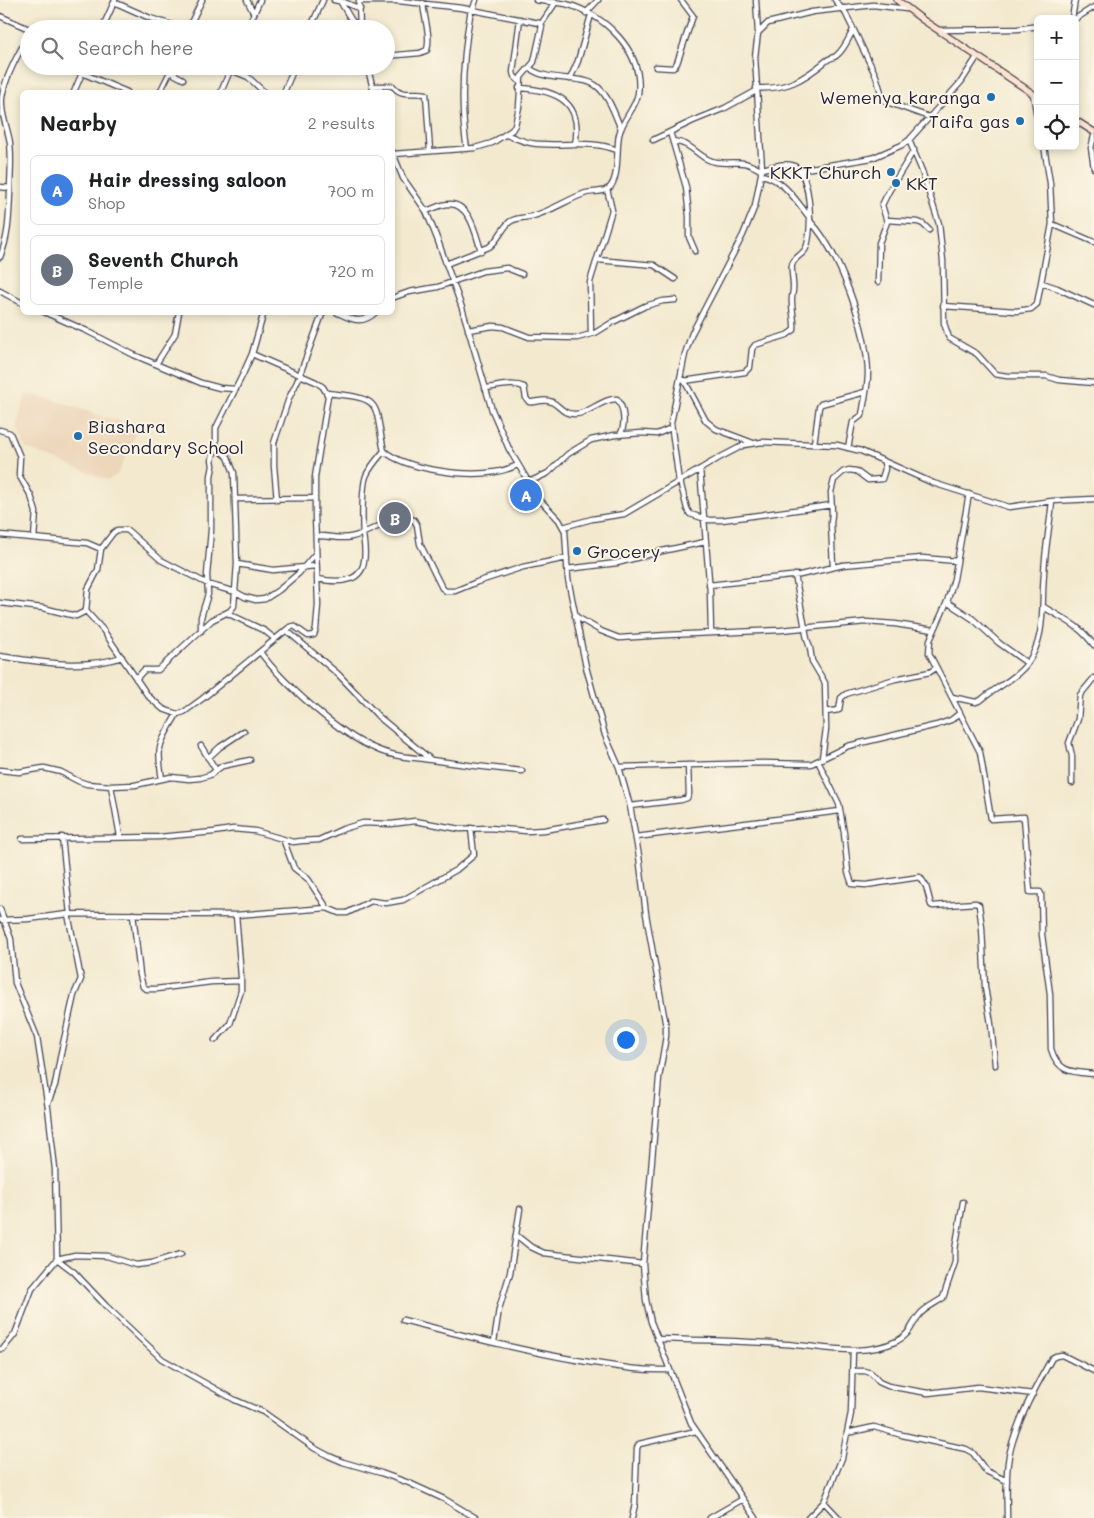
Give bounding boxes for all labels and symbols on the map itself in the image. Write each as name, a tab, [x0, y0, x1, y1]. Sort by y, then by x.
place label: Wemenya karanga	[820, 85, 981, 109]
marker: Wemenya karanga	[985, 91, 997, 103]
place label: Taifa gas	[929, 109, 1010, 133]
marker: Taifa gas	[1014, 115, 1026, 127]
place label: KKKT Church	[770, 160, 881, 184]
marker: KKKT Church	[885, 166, 897, 178]
place label: KKT	[906, 171, 938, 195]
marker: KKT	[890, 177, 902, 189]
place label: Biashara Secondary School	[88, 414, 244, 459]
marker: Biashara Secondary School	[72, 430, 84, 442]
pin: A	[510, 476, 542, 514]
pin: B	[379, 499, 411, 537]
place label: Grocery	[587, 539, 660, 563]
marker: Grocery	[571, 545, 583, 557]
your location	[613, 1027, 639, 1053]

